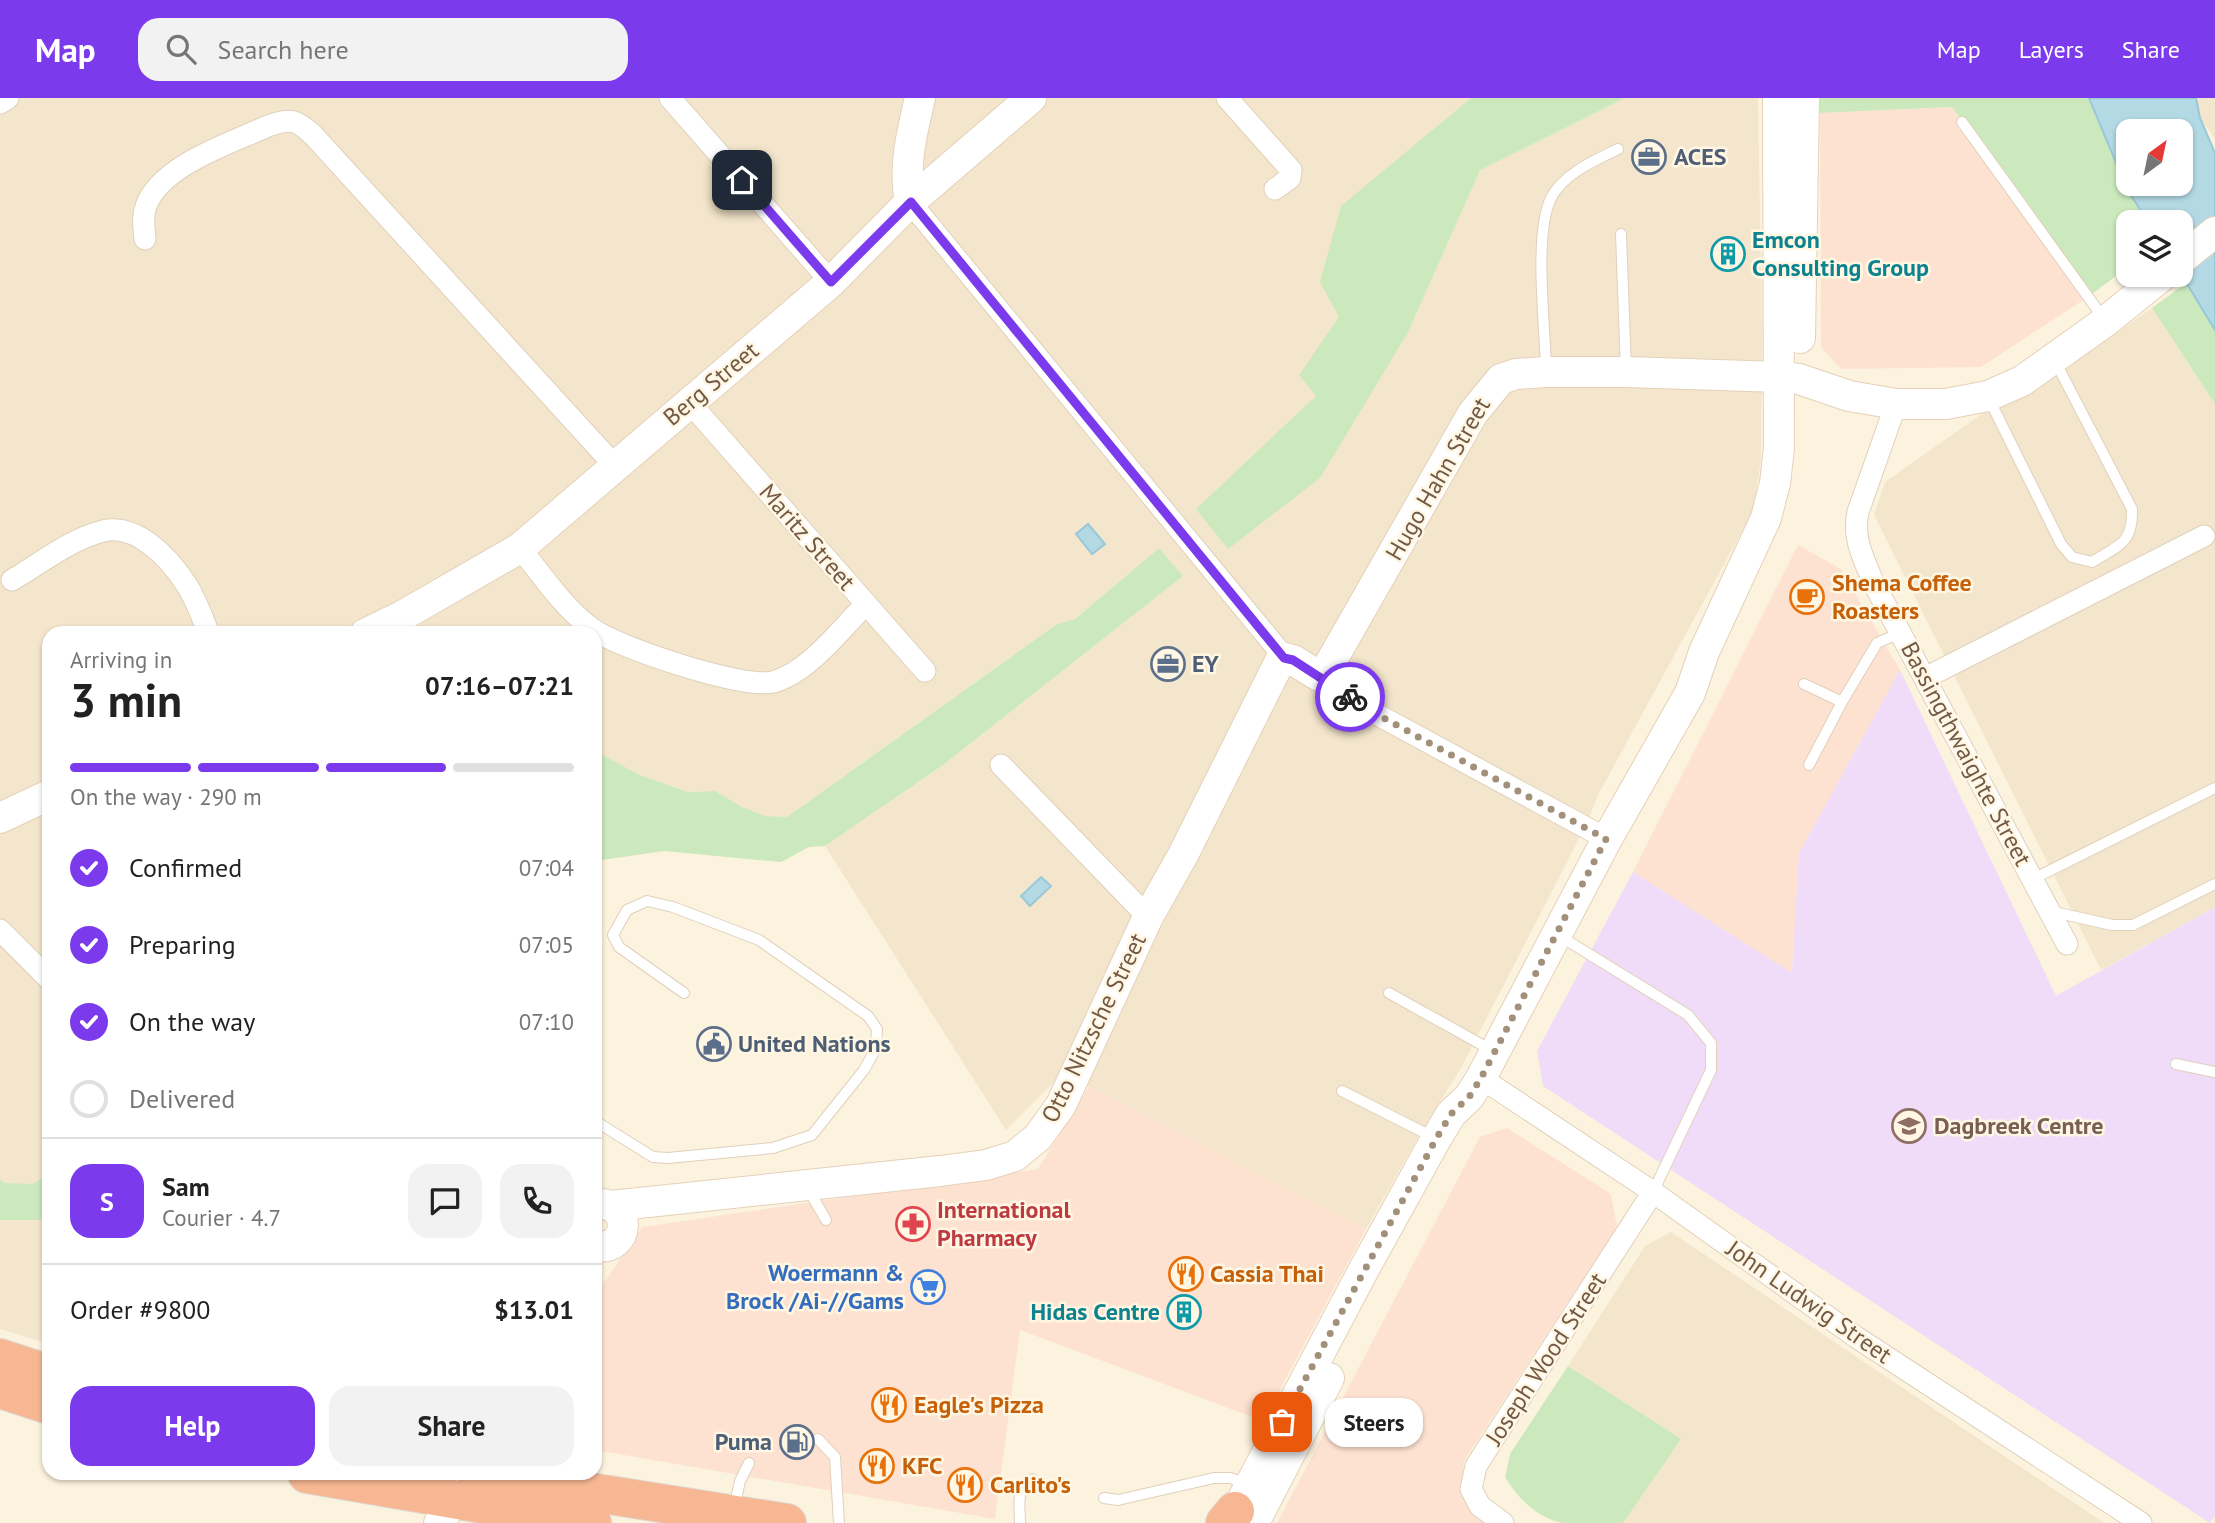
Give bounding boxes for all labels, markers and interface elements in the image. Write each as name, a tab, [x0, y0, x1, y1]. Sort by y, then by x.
search box	[138, 18, 628, 81]
text: Map	[35, 28, 96, 71]
icon: search	[162, 30, 200, 68]
text: Search here	[218, 33, 349, 66]
text: Map	[1937, 34, 1981, 65]
text: Layers	[2019, 34, 2084, 65]
text: Share	[2122, 34, 2180, 65]
north arrow	[2116, 119, 2193, 196]
map controls	[2116, 119, 2193, 287]
office icon: ACES	[1630, 138, 1668, 176]
place label: ACES	[1674, 141, 1726, 172]
pin	[712, 150, 772, 210]
icon: home	[723, 161, 761, 199]
button: layers	[2116, 210, 2193, 287]
place label: Emcon Consulting Group	[1752, 224, 1929, 283]
building icon: Emcon Consulting Group	[1709, 235, 1747, 273]
street label: Berg Street	[657, 335, 765, 432]
street label: Hugo Hahn Street	[1378, 392, 1497, 566]
street label: Maritz Street	[753, 477, 862, 596]
place label: Shema Coffee Roasters	[1832, 567, 1972, 626]
cafe icon: Shema Coffee Roasters	[1788, 578, 1826, 616]
street label: Bassingthwaighte Street	[1894, 636, 2039, 871]
text: Arriving in	[70, 645, 172, 674]
office icon: EY	[1149, 645, 1187, 683]
place label: EY	[1192, 648, 1220, 679]
courier	[1315, 662, 1385, 732]
text: 07:16–07:21	[425, 669, 574, 702]
text: 3 min	[70, 670, 182, 730]
icon: bike	[1331, 678, 1369, 716]
text: On the way · 290 m	[70, 782, 262, 811]
icon: check	[70, 849, 108, 887]
text: Confirmed	[129, 851, 242, 884]
text: 07:04	[519, 853, 574, 882]
icon: check	[70, 926, 108, 964]
text: Preparing	[129, 928, 236, 961]
street label: Otto Nitzsche Street	[1034, 928, 1153, 1128]
text: 07:05	[519, 930, 574, 959]
icon: check	[70, 1003, 108, 1041]
text: On the way	[129, 1005, 255, 1038]
text: 07:10	[519, 1007, 574, 1036]
public building icon: United Nations	[695, 1025, 733, 1063]
place label: United Nations	[738, 1028, 891, 1059]
text: Delivered	[129, 1082, 235, 1115]
school or university icon: Dagbreek Centre	[1890, 1107, 1928, 1145]
place label: Dagbreek Centre	[1934, 1110, 2104, 1141]
button: chat	[408, 1164, 482, 1238]
button: phone	[500, 1164, 574, 1238]
text: Sam	[162, 1170, 210, 1203]
text: S	[100, 1185, 114, 1218]
place label: International Pharmacy	[937, 1194, 1071, 1253]
text: Courier · 4.7	[162, 1203, 281, 1232]
pharmacy icon: International Pharmacy	[894, 1205, 932, 1243]
street label: John Ludwig Street	[1720, 1232, 1898, 1370]
restaurant icon: Cassia Thai	[1167, 1255, 1205, 1293]
place label: Woermann & Brock /Ai-//Gams	[726, 1257, 904, 1316]
place label: Cassia Thai	[1210, 1258, 1324, 1289]
street label: Joseph Wood Street	[1478, 1267, 1613, 1452]
supermarket icon: Woermann & Brock /Ai-//Gams	[909, 1268, 947, 1306]
text: Order #9800	[70, 1293, 210, 1326]
text: $13.01	[494, 1293, 574, 1326]
building icon: Hidas Centre	[1165, 1293, 1203, 1331]
place label: Hidas Centre	[1030, 1296, 1160, 1327]
button: Help	[70, 1386, 315, 1466]
button: Share	[329, 1386, 574, 1466]
restaurant icon: Eagle's Pizza	[870, 1386, 908, 1424]
place label: Eagle's Pizza	[914, 1389, 1044, 1420]
pin	[1252, 1392, 1312, 1452]
callout: Steers	[1324, 1398, 1422, 1446]
icon: bag	[1263, 1403, 1301, 1441]
text: Steers	[1343, 1408, 1405, 1437]
fuel station icon: Puma	[778, 1423, 816, 1461]
place label: Puma	[715, 1426, 772, 1457]
restaurant icon: KFC	[858, 1447, 896, 1485]
place label: KFC	[902, 1450, 943, 1481]
restaurant icon: Carlito's	[946, 1466, 984, 1504]
place label: Carlito's	[990, 1469, 1071, 1500]

